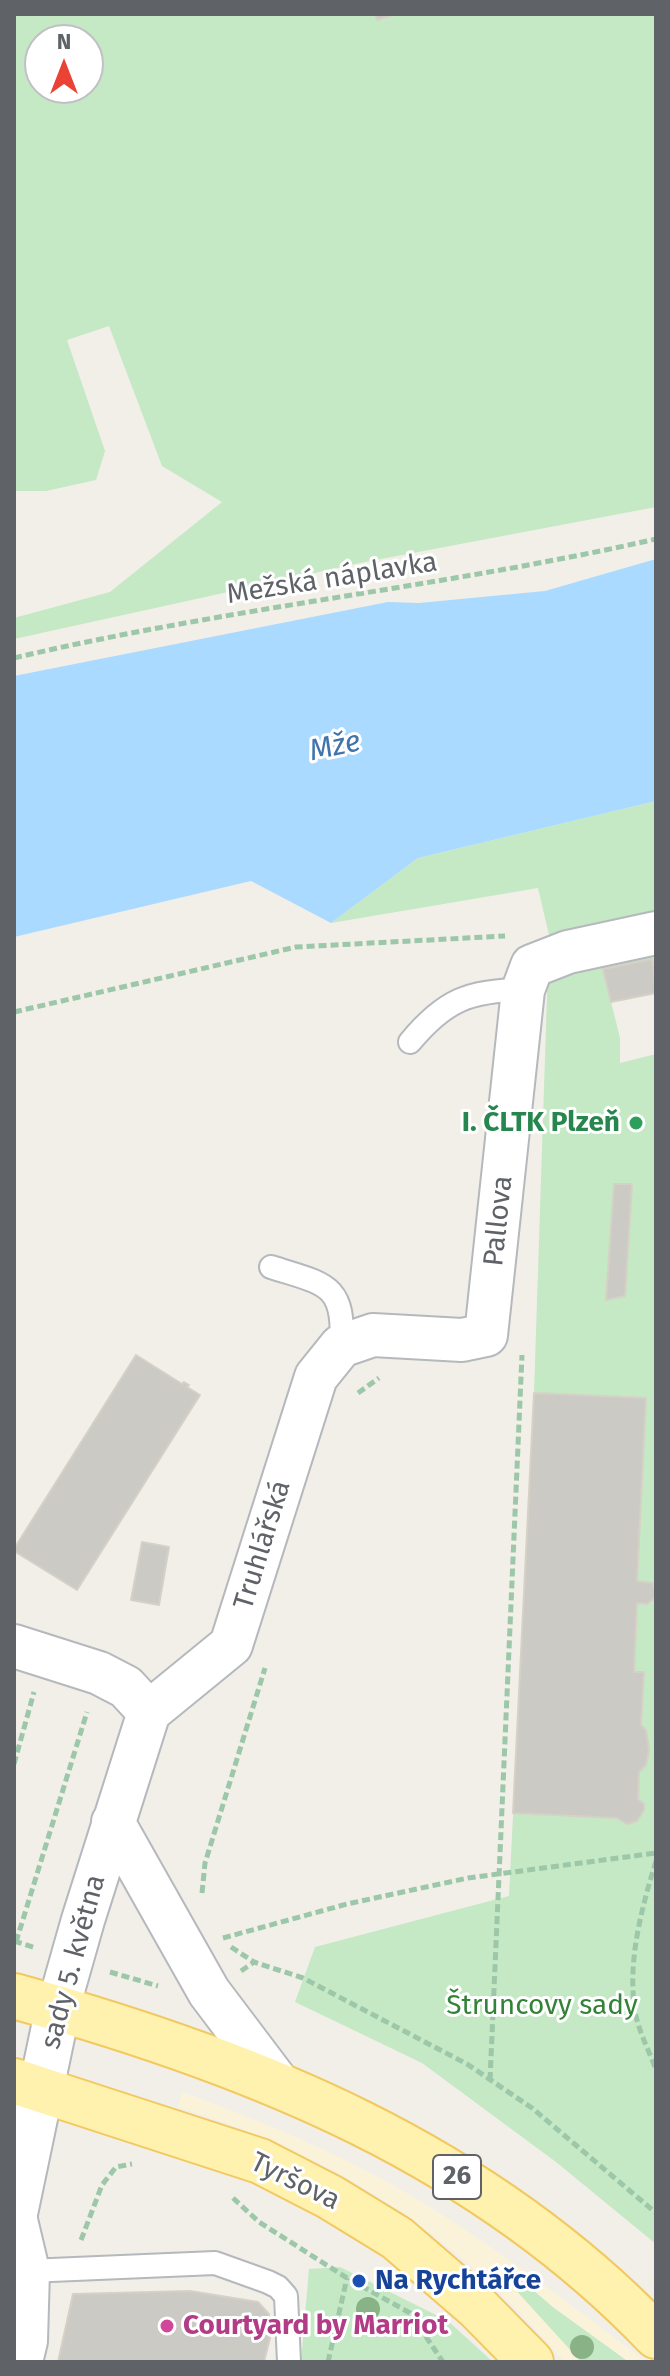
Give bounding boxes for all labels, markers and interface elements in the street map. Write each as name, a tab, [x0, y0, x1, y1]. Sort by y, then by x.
north arrow	[24, 24, 104, 104]
text: N	[57, 28, 71, 55]
street label: Mežská náplavka	[224, 546, 440, 612]
water label: Mže	[306, 724, 364, 770]
place label: I. ČLTK Plzeň	[462, 1106, 620, 1140]
marker: I. ČLTK Plzeň	[627, 1114, 645, 1132]
street label: Pallova	[478, 1174, 520, 1268]
street label: Truhlářská	[227, 1476, 299, 1614]
street label: sady 5. května	[35, 1871, 113, 2053]
park label: Štruncovy sady	[446, 1989, 638, 2023]
street label: Tyršova	[245, 2146, 345, 2218]
road number: 26	[433, 2155, 481, 2199]
place label: Na Rychtářce	[375, 2264, 541, 2298]
marker: Na Rychtářce	[350, 2272, 368, 2290]
place label: Courtyard by Marriot	[183, 2309, 448, 2343]
marker: Courtyard by Marriot	[158, 2317, 176, 2335]

